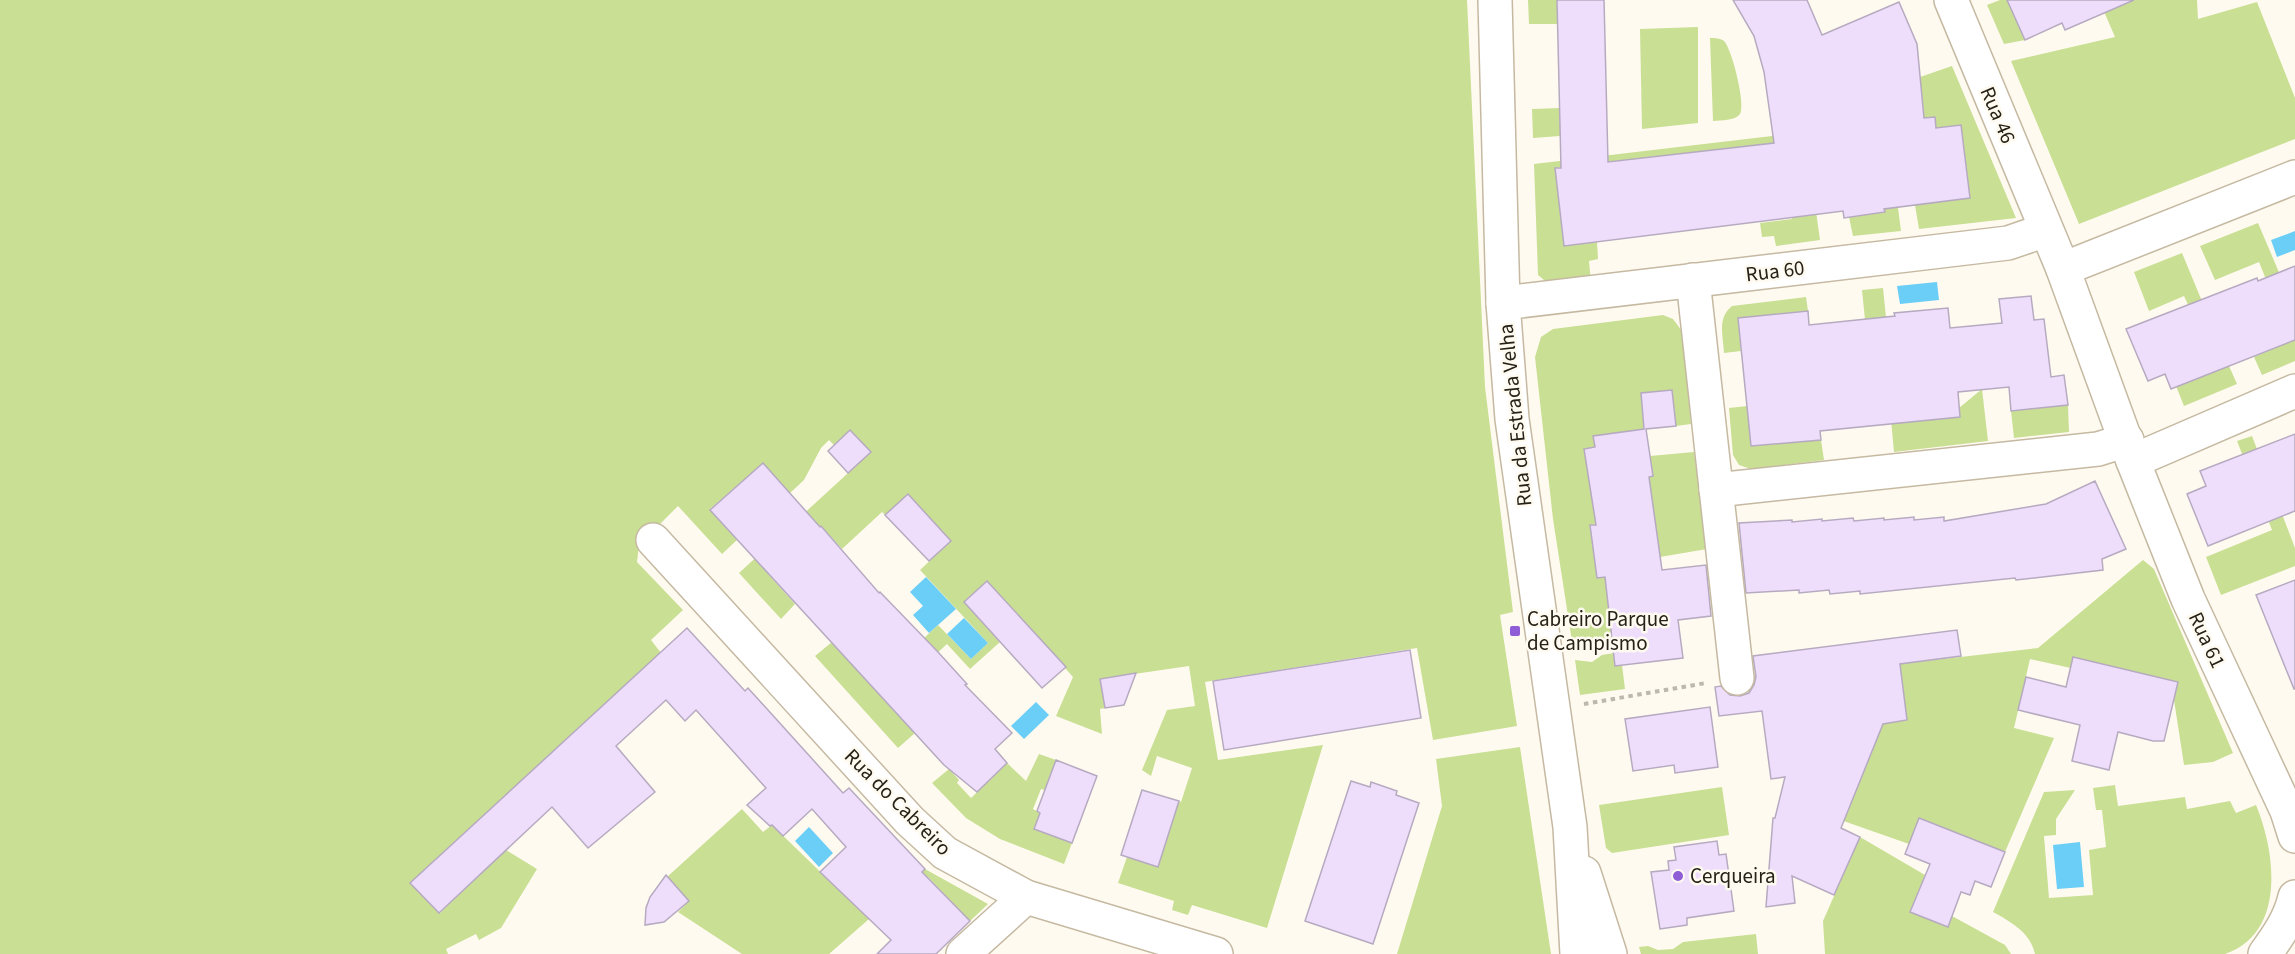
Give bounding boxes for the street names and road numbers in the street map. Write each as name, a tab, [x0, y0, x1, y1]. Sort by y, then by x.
street label: Rua 46	[1973, 82, 2023, 148]
street label: Rua 60	[1744, 253, 1806, 289]
street label: Rua da Estrada Velha	[1491, 322, 1539, 508]
street label: Rua 61	[2181, 607, 2233, 673]
street label: Rua do Cabreiro	[838, 742, 958, 862]

